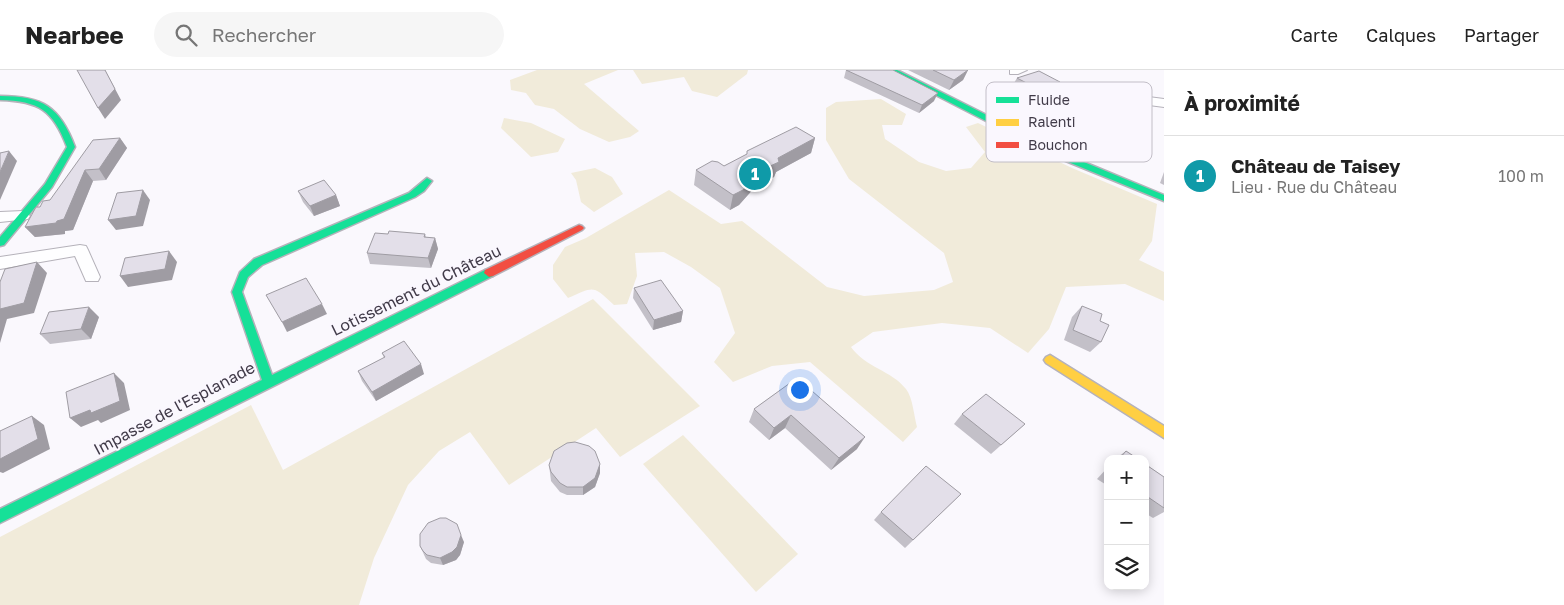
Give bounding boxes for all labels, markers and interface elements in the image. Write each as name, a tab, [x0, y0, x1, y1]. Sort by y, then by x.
search box	[154, 12, 504, 57]
text: Nearbee	[25, 20, 124, 49]
icon: search	[172, 21, 200, 49]
text: Rechercher	[212, 23, 316, 46]
text: Carte	[1291, 24, 1338, 46]
text: Calques	[1366, 24, 1436, 46]
text: Partager	[1464, 24, 1539, 46]
legend	[986, 82, 1152, 162]
text: À proximité	[1184, 90, 1300, 116]
text: Fluide	[1028, 91, 1070, 108]
text: Ralenti	[1028, 113, 1076, 130]
text: Bouchon	[1028, 136, 1088, 153]
text: Château de Taisey	[1231, 154, 1400, 177]
pin: 1	[739, 155, 771, 193]
text: 1	[1196, 166, 1204, 186]
text: 100 m	[1498, 166, 1544, 186]
text: Lieu · Rue du Château	[1231, 177, 1397, 197]
street label: Lotissement du Château	[328, 240, 504, 340]
street label: Impasse de l'Esplanade	[90, 357, 258, 459]
your location	[787, 377, 813, 403]
map controls	[1104, 455, 1149, 590]
button: +	[1104, 455, 1149, 500]
button: −	[1104, 500, 1149, 545]
button: layers	[1104, 545, 1149, 590]

